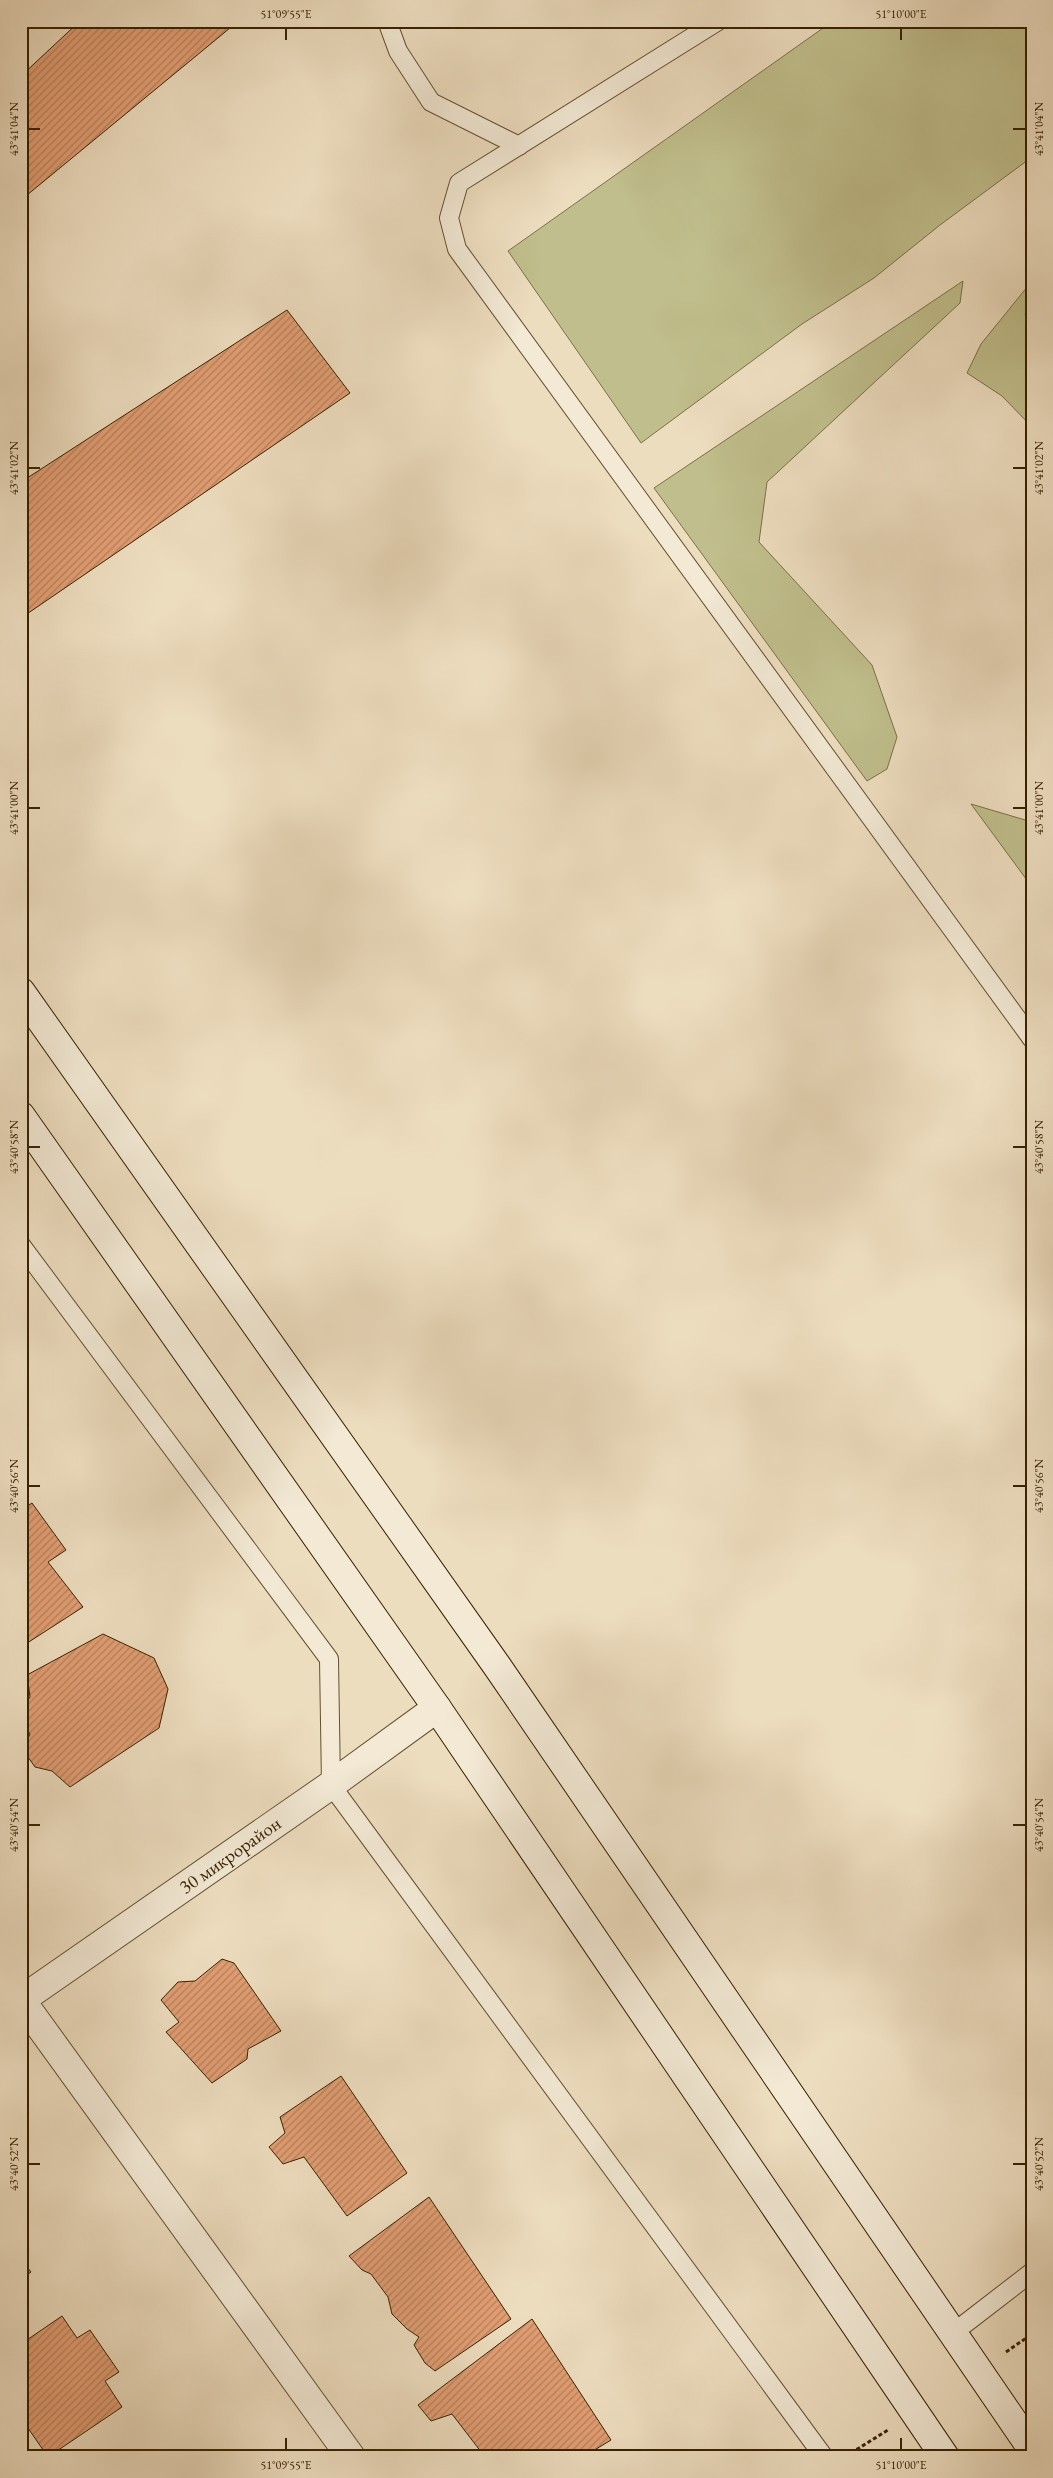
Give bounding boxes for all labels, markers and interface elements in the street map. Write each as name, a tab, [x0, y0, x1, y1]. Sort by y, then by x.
text: 51°09'55"E	[260, 6, 312, 22]
text: 51°10'00"E	[875, 6, 927, 22]
text: 43°41'04"N	[6, 102, 22, 156]
text: 43°41'04"N	[1031, 102, 1047, 156]
text: 43°41'02"N	[6, 441, 22, 495]
text: 43°41'02"N	[1031, 441, 1047, 495]
text: 43°41'00"N	[6, 781, 22, 835]
text: 43°41'00"N	[1031, 781, 1047, 835]
text: 43°40'58"N	[6, 1120, 22, 1174]
text: 43°40'58"N	[1031, 1120, 1047, 1174]
text: 43°40'56"N	[6, 1459, 22, 1513]
text: 43°40'56"N	[1031, 1459, 1047, 1513]
text: 43°40'54"N	[6, 1798, 22, 1852]
text: 43°40'54"N	[1031, 1798, 1047, 1852]
street label: 30 микрорайон	[174, 1811, 286, 1899]
text: 43°40'52"N	[6, 2137, 22, 2191]
text: 43°40'52"N	[1031, 2137, 1047, 2191]
text: 51°09'55"E	[260, 2457, 312, 2473]
text: 51°10'00"E	[875, 2457, 927, 2473]

